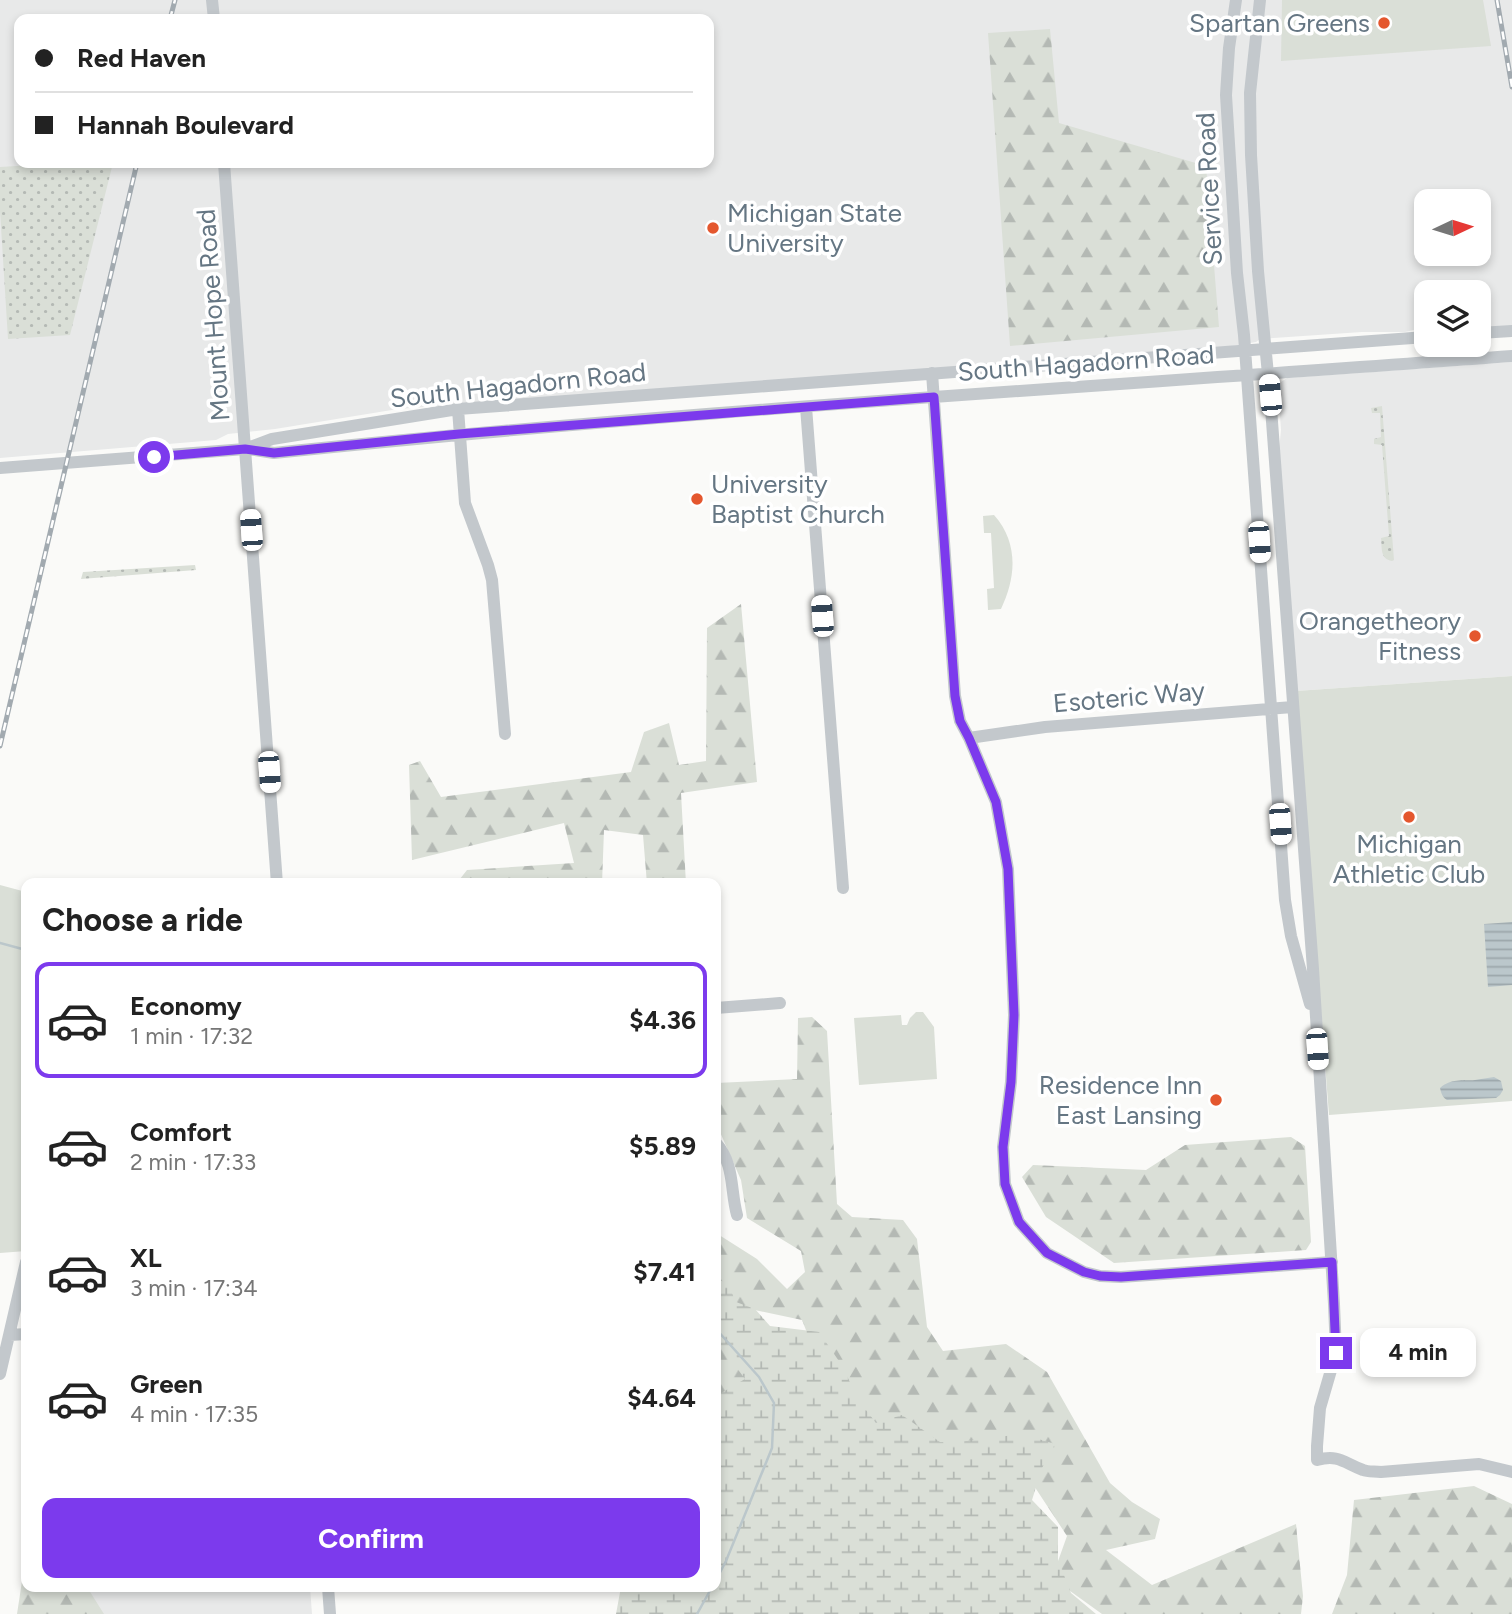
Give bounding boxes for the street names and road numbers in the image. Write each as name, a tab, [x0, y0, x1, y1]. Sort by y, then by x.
street label: Service Road	[1189, 112, 1229, 266]
street label: Mount Hope Road	[190, 208, 236, 422]
street label: South Hagadorn Road	[956, 338, 1216, 388]
street label: South Hagadorn Road	[388, 356, 648, 414]
street label: Esoteric Way	[1052, 674, 1207, 720]

